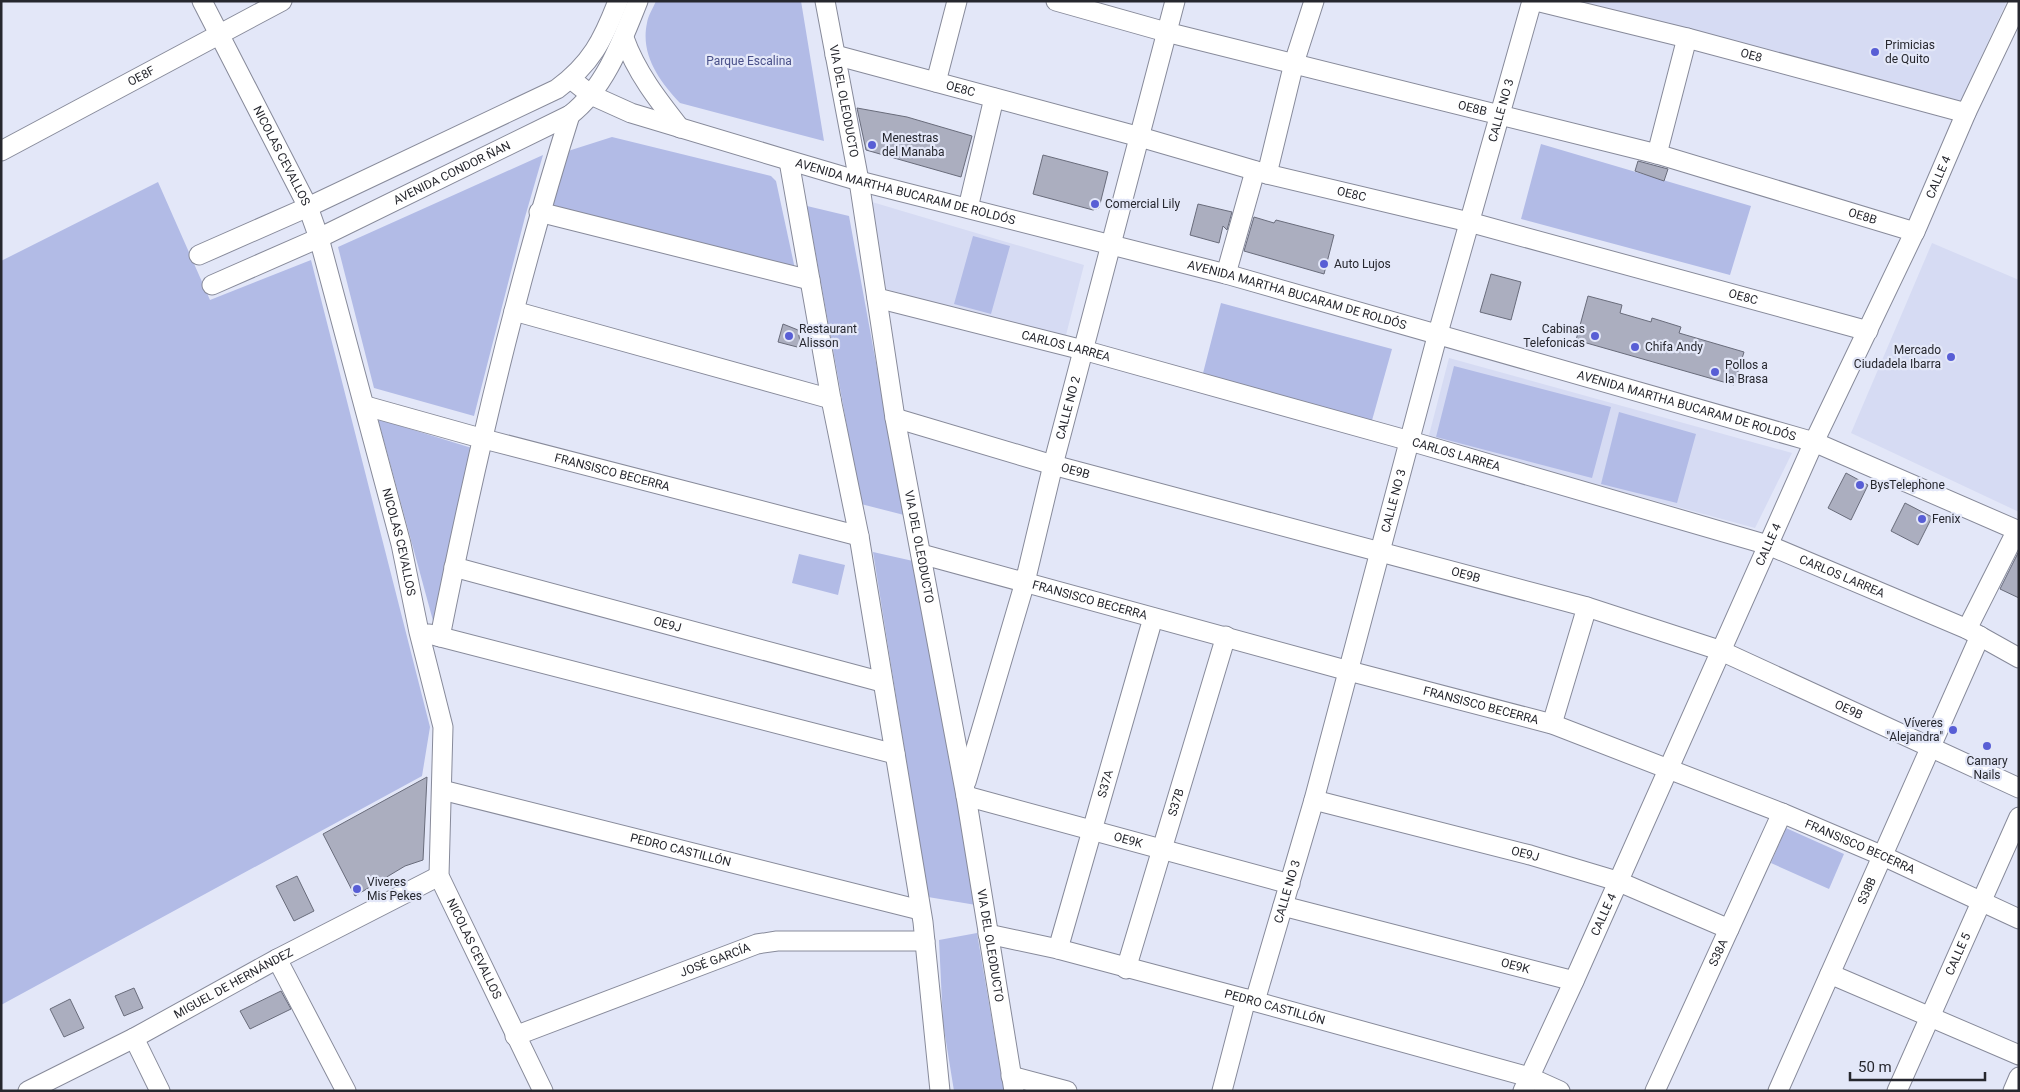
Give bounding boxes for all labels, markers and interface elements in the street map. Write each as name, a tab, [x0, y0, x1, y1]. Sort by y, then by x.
place label: Primicias de Quito	[1885, 38, 1935, 66]
street label: VIA DEL OLEODUCTO	[826, 44, 861, 159]
street label: OE8	[1739, 46, 1764, 65]
marker: Primicias de Quito	[1869, 46, 1881, 58]
park label: Parque Escalina	[706, 54, 792, 68]
street label: OE8F	[125, 63, 157, 89]
street label: CALLE NO 3	[1485, 77, 1517, 144]
street label: OE8C	[944, 78, 977, 99]
street label: OE8B	[1456, 98, 1488, 118]
street label: NICOLAS CEVALLOS	[250, 104, 313, 208]
place label: Menestras del Manaba	[882, 131, 944, 159]
street label: AVENIDA CONDOR ÑAN	[391, 138, 513, 207]
marker: Menestras del Manaba	[866, 139, 878, 151]
street label: CALLE 4	[1923, 153, 1954, 201]
street label: AVENIDA MARTHA BUCARAM DE ROLDÓS	[794, 156, 1017, 227]
street label: OE8C	[1335, 184, 1368, 204]
place label: Comercial Lily	[1105, 197, 1180, 211]
marker: Comercial Lily	[1089, 198, 1101, 210]
street label: OE8B	[1847, 205, 1879, 227]
place label: Auto Lujos	[1334, 257, 1391, 271]
street label: AVENIDA MARTHA BUCARAM DE ROLDÓS	[1186, 258, 1408, 332]
marker: Auto Lujos	[1318, 258, 1330, 270]
street label: OE8C	[1727, 286, 1760, 308]
place label: Restaurant Alisson	[799, 322, 857, 350]
place label: Cabinas Telefonicas	[1523, 322, 1585, 350]
street label: CARLOS LARREA	[1020, 328, 1112, 364]
marker: Restaurant Alisson	[783, 330, 795, 342]
marker: Cabinas Telefonicas	[1589, 330, 1601, 342]
place label: Chifa Andy	[1645, 340, 1703, 354]
marker: Chifa Andy	[1629, 341, 1641, 353]
place label: Mercado Ciudadela Ibarra	[1854, 343, 1941, 371]
marker: Mercado Ciudadela Ibarra	[1945, 351, 1957, 363]
place label: Pollos a la Brasa	[1725, 358, 1768, 386]
marker: Pollos a la Brasa	[1709, 366, 1721, 378]
street label: AVENIDA MARTHA BUCARAM DE ROLDÓS	[1576, 368, 1798, 443]
street label: CALLE NO 2	[1053, 374, 1083, 441]
street label: CARLOS LARREA	[1410, 435, 1502, 474]
street label: FRANSISCO BECERRA	[553, 451, 672, 494]
street label: OE9B	[1059, 460, 1091, 481]
street label: CALLE NO 3	[1378, 468, 1409, 534]
place label: BysTelephone	[1870, 478, 1945, 492]
marker: BysTelephone	[1854, 479, 1866, 491]
street label: NICOLAS CEVALLOS	[379, 487, 418, 597]
street label: VIA DEL OLEODUCTO	[902, 489, 937, 604]
place label: Fenix	[1932, 512, 1960, 526]
marker: Fenix	[1916, 513, 1928, 525]
street label: CALLE 4	[1753, 521, 1784, 568]
street label: CARLOS LARREA	[1797, 552, 1887, 601]
street label: OE9B	[1450, 564, 1482, 585]
street label: FRANSISCO BECERRA	[1031, 578, 1149, 623]
street label: OE9J	[652, 614, 683, 635]
street label: FRANSISCO BECERRA	[1422, 684, 1540, 727]
street label: OE9B	[1832, 697, 1865, 722]
place label: Víveres "Alejandra"	[1886, 716, 1943, 744]
marker: Víveres "Alejandra"	[1947, 724, 1959, 736]
marker: Camary Nails	[1981, 740, 1993, 752]
place label: Camary Nails	[1966, 754, 2008, 782]
street label: S37A	[1095, 768, 1116, 799]
street label: S37B	[1165, 787, 1187, 818]
street label: FRANSISCO BECERRA	[1803, 817, 1917, 877]
street label: OE9K	[1112, 829, 1145, 851]
street label: PEDRO CASTILLÓN	[629, 831, 733, 869]
street label: OE9J	[1510, 843, 1541, 864]
street label: CALLE NO 3	[1271, 858, 1303, 925]
place label: Viveres Mis Pekes	[367, 875, 422, 903]
street label: S38B	[1855, 875, 1879, 907]
marker: Viveres Mis Pekes	[351, 883, 363, 895]
street label: VIA DEL OLEODUCTO	[974, 888, 1006, 1003]
street label: CALLE 4	[1588, 891, 1619, 938]
street label: NICOLAS CEVALLOS	[444, 896, 504, 1001]
street label: CALLE 5	[1942, 930, 1974, 977]
street label: S38A	[1706, 937, 1731, 969]
street label: JOSÉ GARCÍA	[678, 940, 752, 980]
street label: MIGUEL DE HERNÁNDEZ	[172, 945, 295, 1022]
street label: OE9K	[1499, 955, 1532, 976]
street label: PEDRO CASTILLÓN	[1223, 987, 1327, 1027]
scale bar	[1850, 1050, 1985, 1082]
text: 50 m	[1858, 1058, 1892, 1076]

